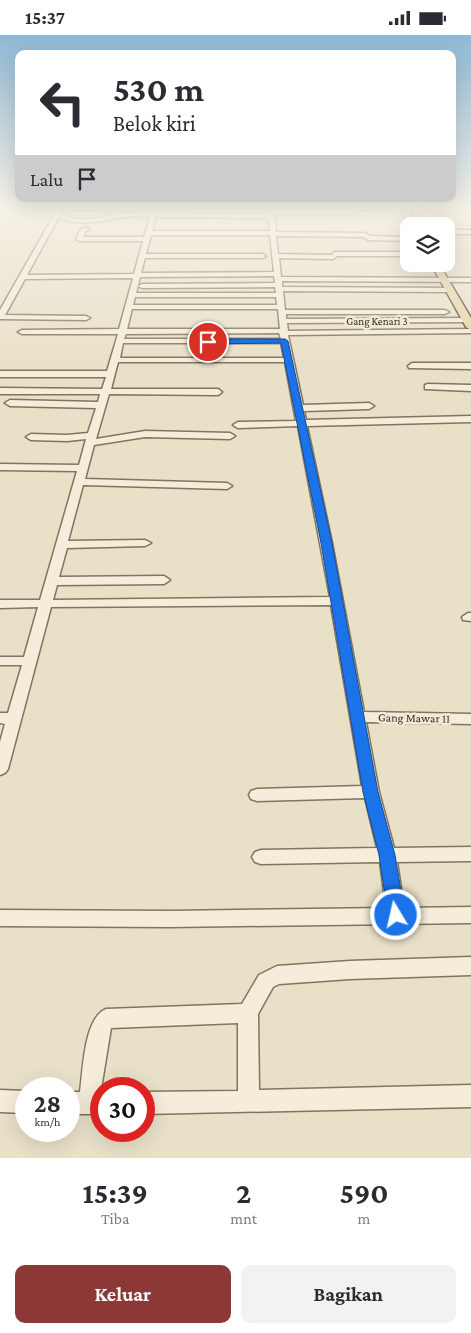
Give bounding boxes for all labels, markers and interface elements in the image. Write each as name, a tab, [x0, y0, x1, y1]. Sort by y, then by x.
text: 15:37	[25, 7, 65, 28]
icon: left	[30, 70, 95, 135]
text: 530 m	[113, 70, 204, 109]
text: Belok kiri	[113, 111, 196, 136]
icon: arrive	[73, 165, 101, 193]
text: Lalu	[30, 169, 63, 190]
map controls	[400, 217, 455, 272]
button: layers	[400, 217, 455, 272]
street label: Gang Kenari 3	[346, 315, 408, 328]
pin	[187, 321, 229, 363]
icon: arrive	[194, 328, 222, 356]
street label: Gang Mawar 11	[378, 710, 450, 726]
position arrow	[369, 888, 421, 940]
speed limit sign: 30	[90, 1077, 155, 1142]
text: 28	[34, 1090, 61, 1117]
text: km/h	[35, 1115, 60, 1129]
text: 15:39	[82, 1176, 148, 1209]
text: 2	[236, 1176, 251, 1209]
text: 590	[340, 1176, 389, 1209]
text: Tiba	[101, 1210, 129, 1227]
text: mnt	[230, 1210, 257, 1227]
text: m	[358, 1210, 370, 1227]
button: Keluar	[15, 1265, 231, 1323]
button: Bagikan	[241, 1265, 456, 1323]

